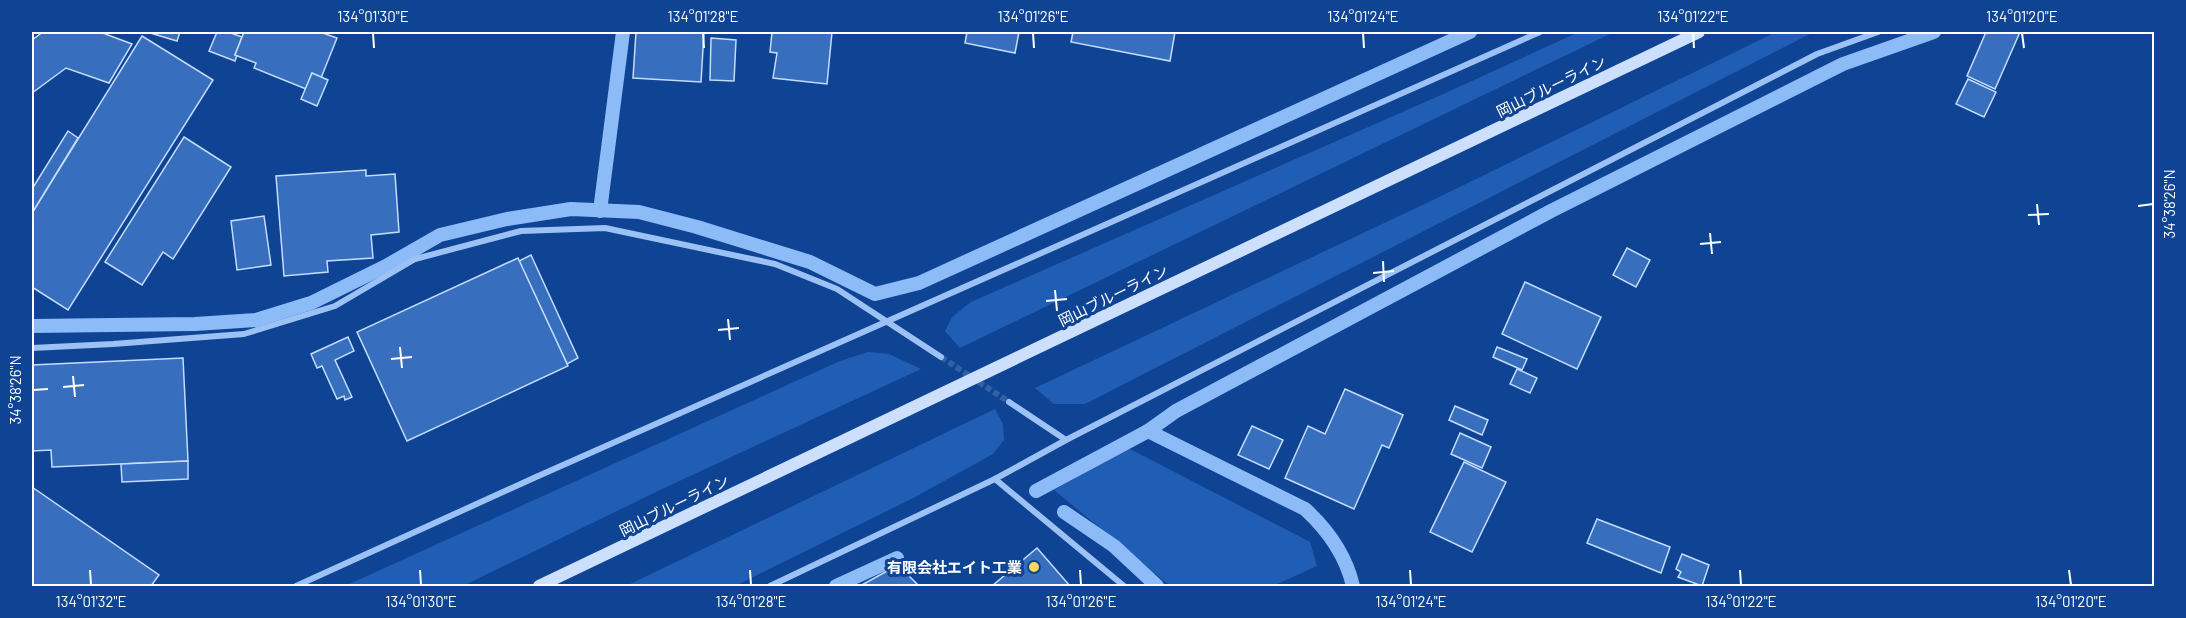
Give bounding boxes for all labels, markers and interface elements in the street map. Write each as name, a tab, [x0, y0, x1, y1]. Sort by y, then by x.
text: 134°01'30"E	[337, 7, 409, 25]
text: 134°01'28"E	[667, 7, 739, 25]
text: 134°01'26"E	[997, 7, 1069, 25]
text: 134°01'24"E	[1327, 7, 1399, 25]
text: 134°01'22"E	[1657, 7, 1729, 25]
text: 134°01'20"E	[1986, 7, 2058, 25]
street label: 岡山ブルーライン	[1493, 52, 1609, 120]
text: 34°38'26"N	[2160, 169, 2178, 239]
street label: 岡山ブルーライン	[1055, 261, 1171, 329]
text: 34°38'26"N	[6, 355, 24, 425]
street label: 岡山ブルーライン	[616, 471, 732, 539]
place label: 有限会社エイト工業	[887, 558, 1022, 576]
marker: 有限会社エイト工業	[1027, 560, 1041, 574]
text: 134°01'32"E	[55, 592, 127, 610]
text: 134°01'30"E	[385, 592, 457, 610]
text: 134°01'28"E	[715, 592, 787, 610]
text: 134°01'26"E	[1045, 592, 1117, 610]
text: 134°01'24"E	[1375, 592, 1447, 610]
text: 134°01'22"E	[1705, 592, 1777, 610]
text: 134°01'20"E	[2035, 592, 2107, 610]

